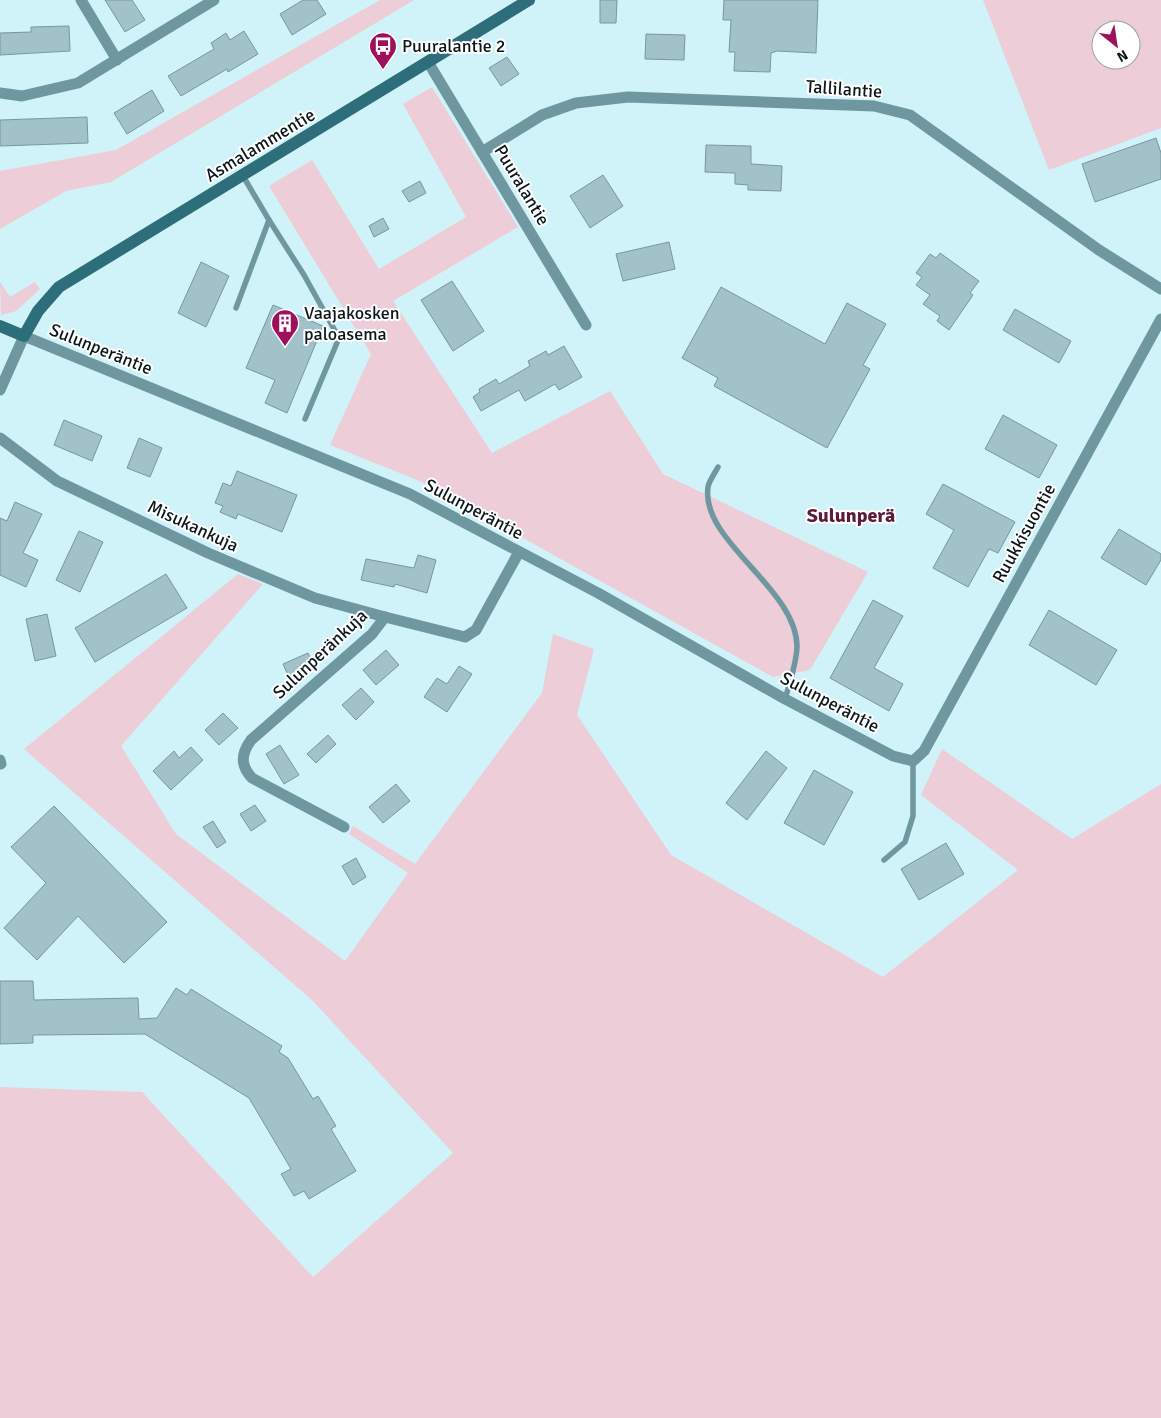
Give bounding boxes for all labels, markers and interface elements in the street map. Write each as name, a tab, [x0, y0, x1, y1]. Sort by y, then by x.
north arrow	[1091, 20, 1141, 70]
bus stop icon: Puuralantie 2	[368, 31, 398, 70]
place label: Puuralantie 2	[402, 35, 506, 57]
text: N	[1114, 46, 1131, 66]
street label: Tallilantie	[805, 75, 883, 103]
street label: Asmalammentie	[201, 103, 319, 187]
street label: Puuralantie	[489, 141, 555, 229]
place label: Vaajakosken paloasema	[304, 302, 399, 345]
building icon: Vaajakosken paloasema	[270, 308, 300, 347]
street label: Sulunperäntie	[46, 318, 156, 380]
street label: Sulunperäntie	[421, 474, 527, 544]
street label: Ruukkisuontie	[988, 480, 1060, 586]
street label: Misukankuja	[144, 495, 242, 557]
district label: Sulunperä	[807, 503, 895, 528]
street label: Sulunperänkuja	[268, 605, 372, 703]
street label: Sulunperäntie	[777, 667, 883, 737]

